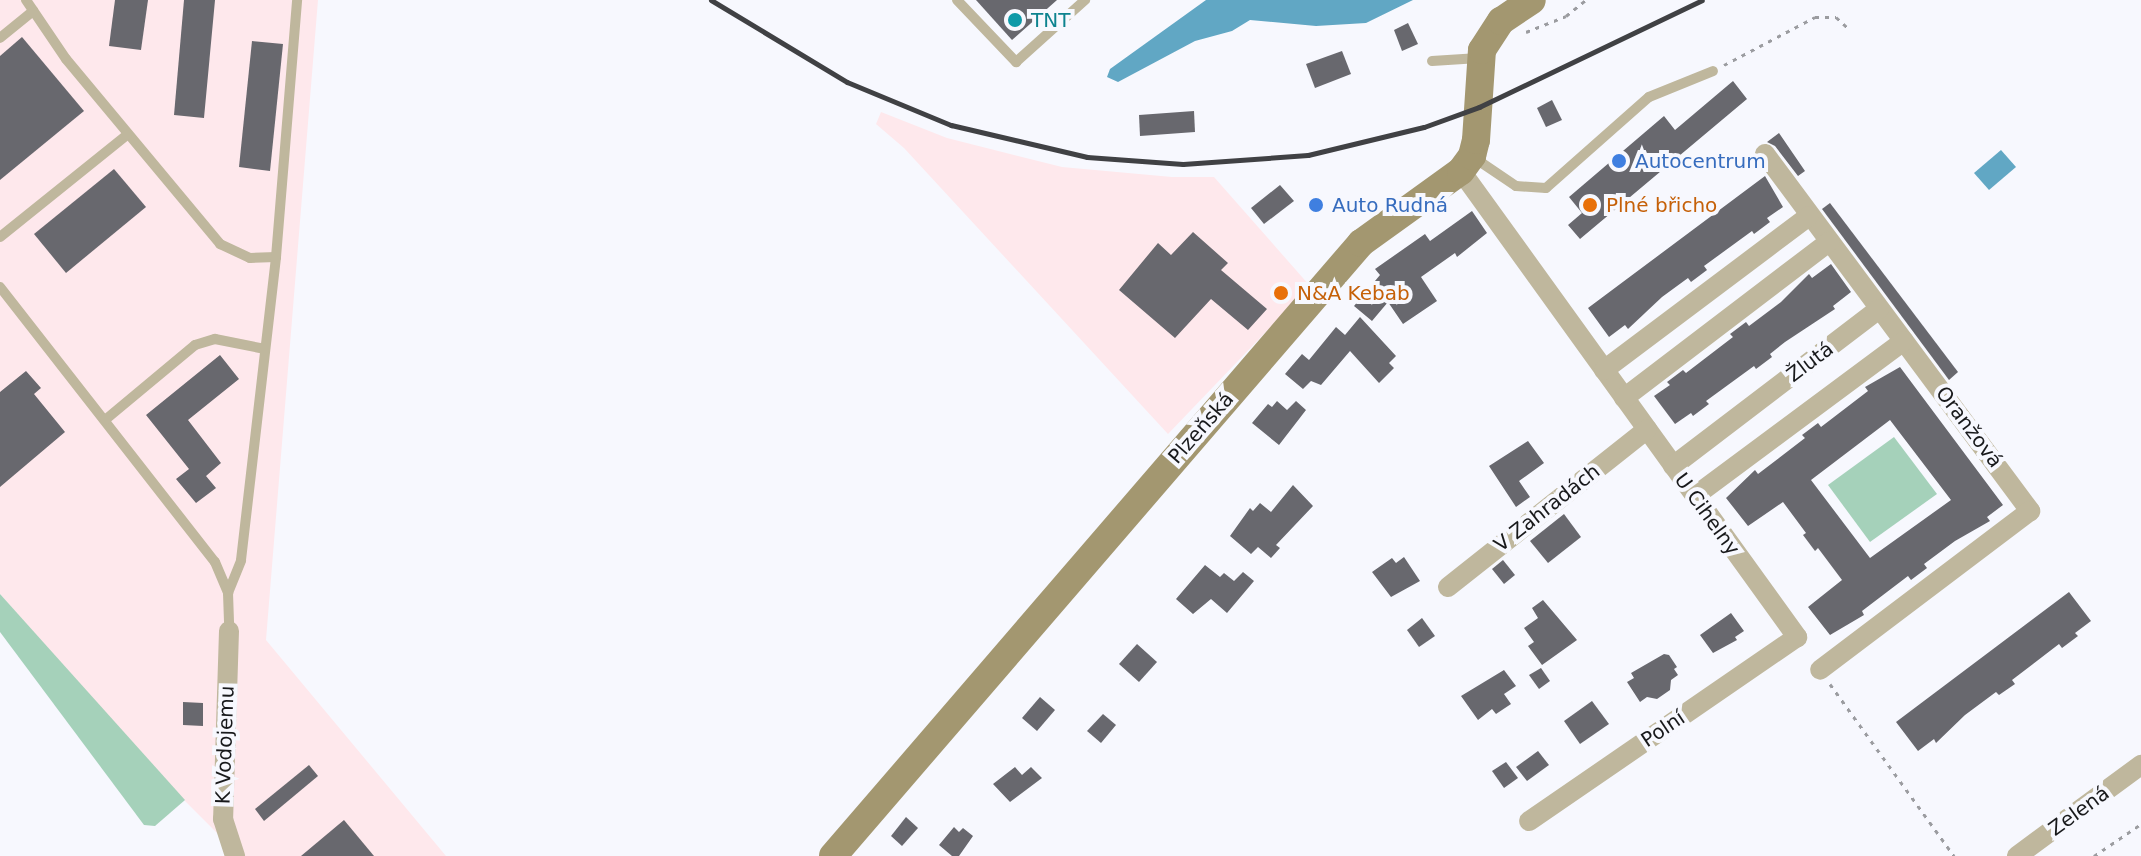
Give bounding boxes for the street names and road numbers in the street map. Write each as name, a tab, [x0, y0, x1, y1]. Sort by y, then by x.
street label: Žlutá	[1782, 337, 1838, 387]
street label: Oranžová	[1931, 382, 2007, 472]
street label: Plzeňská	[1163, 387, 1239, 469]
street label: V Zahradách	[1489, 459, 1605, 557]
street label: U Cihelny	[1669, 468, 1745, 560]
street label: K Vodojemu	[211, 685, 239, 805]
street label: Polní	[1637, 706, 1689, 752]
street label: Zelená	[2044, 781, 2114, 841]

